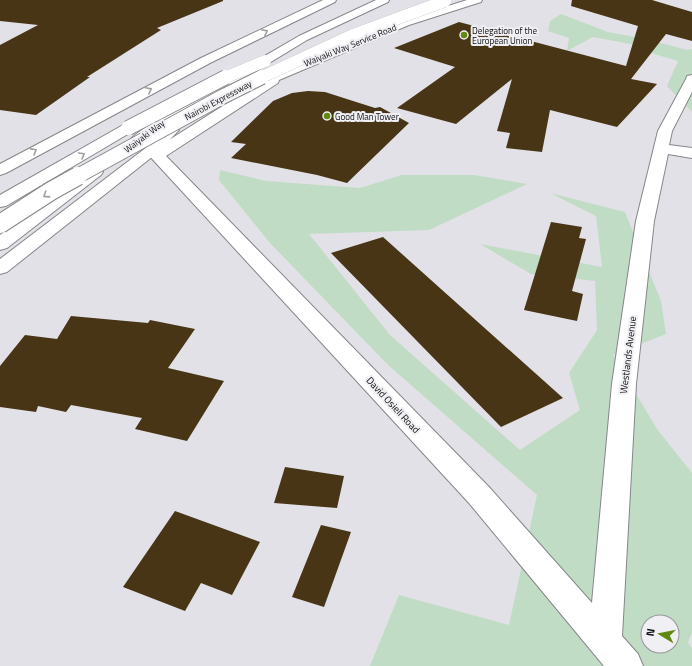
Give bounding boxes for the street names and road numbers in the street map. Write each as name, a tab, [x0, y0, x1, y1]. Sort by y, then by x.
street label: Waiyaki Way Service Road	[302, 20, 398, 70]
street label: Nairobi Expressway	[182, 77, 254, 123]
street label: Waiyaki Way	[121, 116, 168, 156]
street label: Westlands Avenue	[616, 315, 640, 395]
street label: David Osieli Road	[363, 373, 423, 437]

